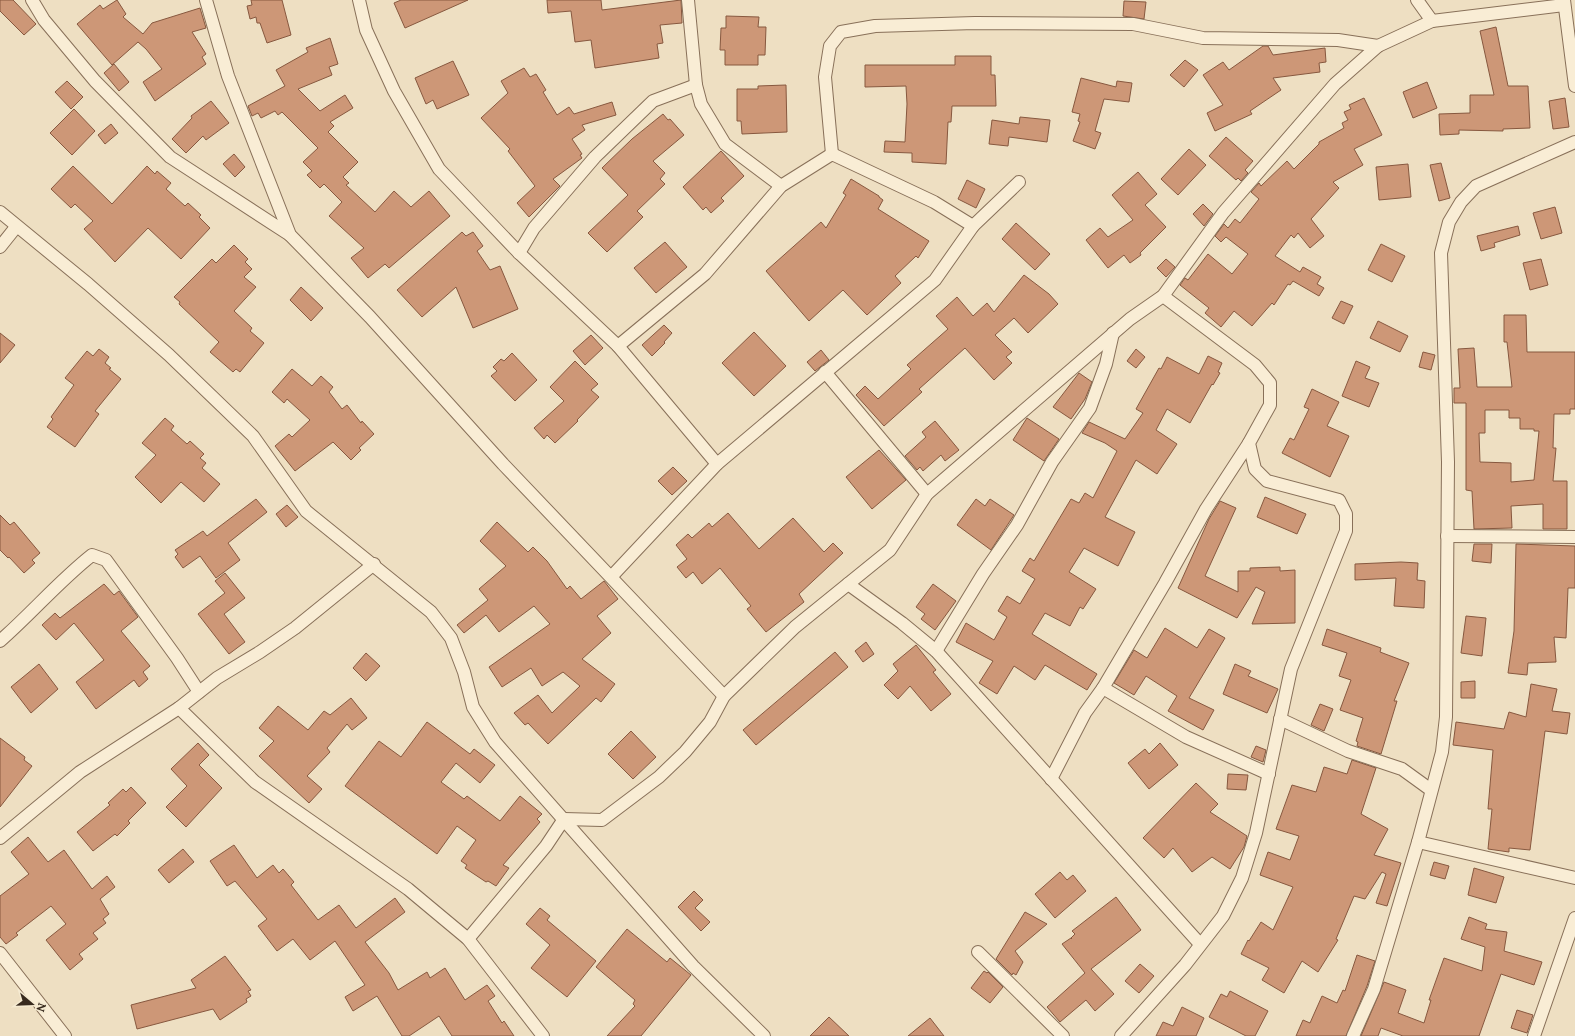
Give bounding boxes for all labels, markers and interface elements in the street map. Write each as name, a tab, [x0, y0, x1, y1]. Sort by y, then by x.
north arrow	[12, 984, 52, 1024]
text: N	[33, 1001, 49, 1014]

